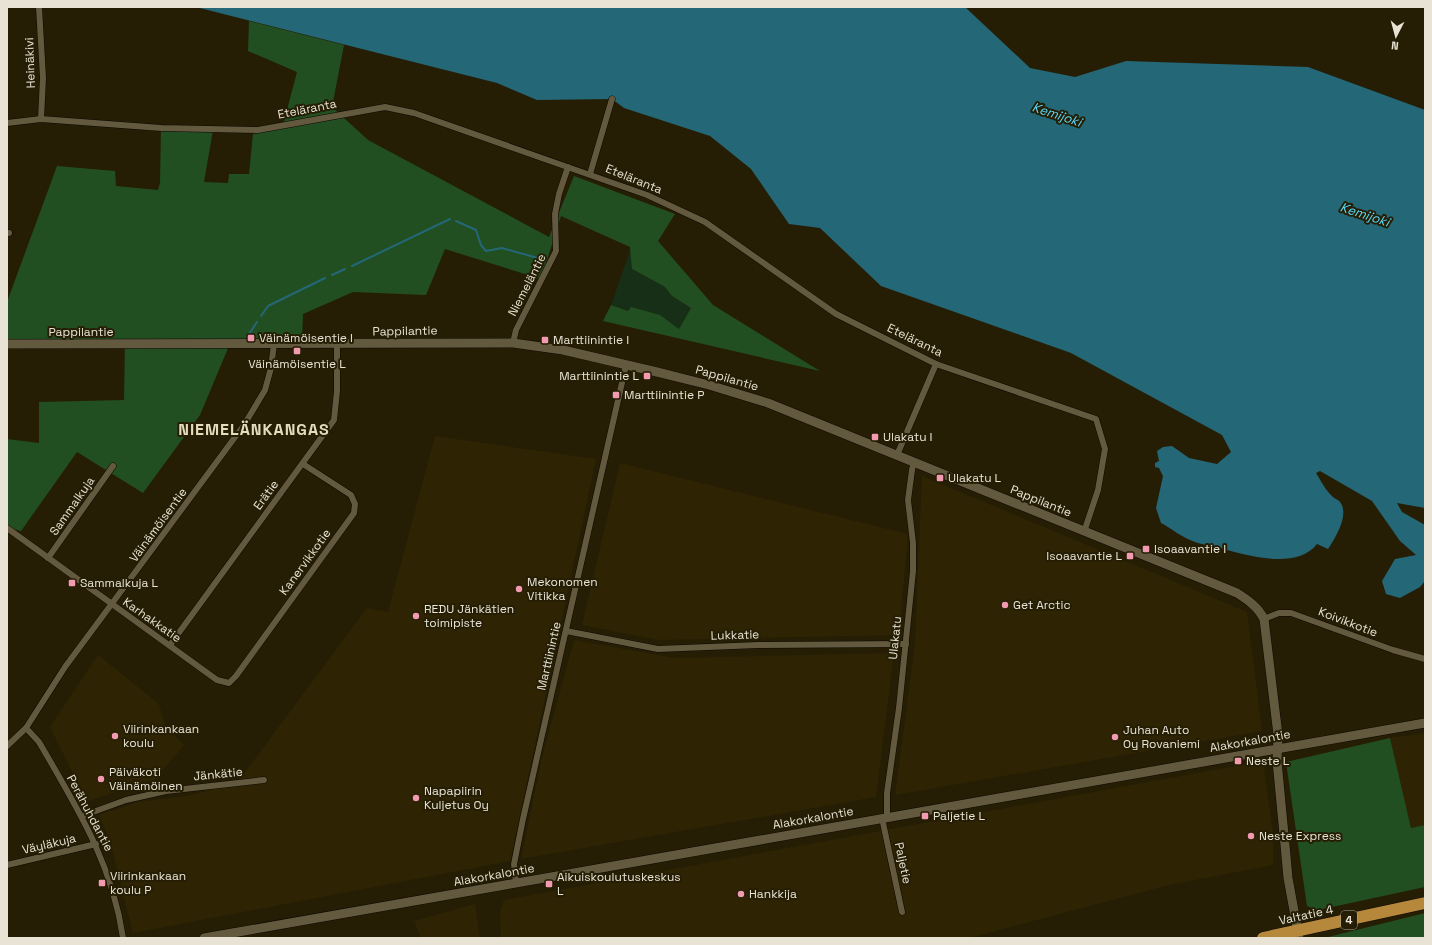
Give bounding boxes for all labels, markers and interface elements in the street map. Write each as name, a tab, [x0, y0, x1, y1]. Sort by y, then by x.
north arrow	[1376, 16, 1416, 56]
street label: Heinäkivi	[21, 37, 39, 89]
text: N	[1391, 39, 1399, 53]
street label: Eteläranta	[276, 95, 338, 123]
water label: Kemijoki	[1030, 98, 1086, 131]
street label: Eteläranta	[603, 160, 665, 198]
water label: Kemijoki	[1338, 198, 1394, 231]
street label: Niemeläntie	[504, 251, 550, 319]
street label: Eteläranta	[885, 320, 945, 360]
street label: Pappilantie	[372, 322, 438, 340]
street label: Pappilantie	[49, 324, 113, 340]
place label: Väinämöisentie I	[259, 330, 353, 346]
place label: Marttiinintie I	[553, 332, 629, 348]
marker: Väinämöisentie I	[246, 333, 256, 343]
marker: Marttiinintie I	[540, 335, 550, 345]
marker: Väinämöisentie L	[292, 346, 302, 356]
place label: Väinämöisentie L	[248, 356, 346, 372]
street label: Pappilantie	[694, 361, 760, 395]
place label: Marttiinintie L	[559, 368, 639, 384]
marker: Marttiinintie L	[642, 371, 652, 381]
place label: Marttiinintie P	[624, 387, 704, 403]
marker: Marttiinintie P	[611, 390, 621, 400]
district label: NIEMELÄNKANGAS	[178, 419, 330, 440]
place label: Ulakatu I	[883, 429, 933, 445]
marker: Ulakatu I	[870, 432, 880, 442]
place label: Ulakatu L	[948, 470, 1002, 486]
street label: Sammalkuja	[46, 473, 98, 539]
marker: Ulakatu L	[935, 473, 945, 483]
street label: Erätie	[250, 477, 282, 513]
street label: Pappilantie	[1008, 481, 1074, 521]
street label: Väinämöisentie	[126, 485, 190, 565]
street label: Kanervikkotie	[276, 526, 334, 598]
place label: Isoaavantie I	[1154, 541, 1226, 557]
marker: Isoaavantie I	[1141, 544, 1151, 554]
place label: Isoaavantie L	[1046, 548, 1122, 564]
marker: Isoaavantie L	[1125, 551, 1135, 561]
place label: Mekonomen Vitikka	[527, 574, 598, 604]
place label: Sammalkuja L	[80, 575, 158, 591]
marker: Sammalkuja L	[67, 578, 77, 588]
marker: Mekonomen Vitikka	[514, 584, 524, 594]
street label: Karhakkatie	[120, 594, 184, 646]
place label: Get Arctic	[1013, 597, 1071, 613]
marker: Get Arctic	[1000, 600, 1010, 610]
place label: REDU Jänkätien toimipiste	[424, 601, 514, 631]
street label: Koivikkotie	[1316, 603, 1380, 641]
marker: REDU Jänkätien toimipiste	[411, 611, 421, 621]
street label: Ulakatu	[885, 616, 905, 660]
street label: Marttiinintie	[533, 620, 565, 692]
street label: Lukkatie	[710, 626, 760, 644]
place label: Viirinkankaan koulu	[123, 721, 199, 751]
place label: Juhan Auto Oy Rovaniemi	[1123, 722, 1200, 752]
street label: Alakorkalontie	[1208, 726, 1292, 756]
marker: Viirinkankaan koulu	[110, 731, 120, 741]
marker: Juhan Auto Oy Rovaniemi	[1110, 732, 1120, 742]
place label: Neste L	[1246, 753, 1290, 769]
marker: Neste L	[1233, 756, 1243, 766]
street label: Jänkätie	[193, 763, 243, 785]
place label: Päiväkoti Väinämöinen	[109, 764, 183, 794]
street label: Perähuhdantie	[63, 772, 117, 854]
marker: Päiväkoti Väinämöinen	[96, 774, 106, 784]
place label: Napapiirin Kuljetus Oy	[424, 783, 489, 813]
marker: Napapiirin Kuljetus Oy	[411, 793, 421, 803]
street label: Alakorkalontie	[771, 803, 855, 833]
place label: Paljetie L	[933, 808, 985, 824]
marker: Paljetie L	[920, 811, 930, 821]
place label: Neste Express	[1259, 828, 1341, 844]
street label: Väyläkuja	[21, 830, 77, 858]
marker: Neste Express	[1246, 831, 1256, 841]
street label: Paljetie	[891, 841, 915, 885]
street label: Alakorkalontie	[452, 860, 536, 890]
place label: Viirinkankaan koulu P	[110, 868, 186, 898]
place label: Aikuiskoulutuskeskus L	[557, 869, 681, 899]
marker: Viirinkankaan koulu P	[97, 878, 107, 888]
marker: Aikuiskoulutuskeskus L	[544, 879, 554, 889]
place label: Hankkija	[749, 886, 797, 902]
marker: Hankkija	[736, 889, 746, 899]
street label: Valtatie 4	[1277, 901, 1335, 929]
road number: 4	[1341, 911, 1357, 929]

